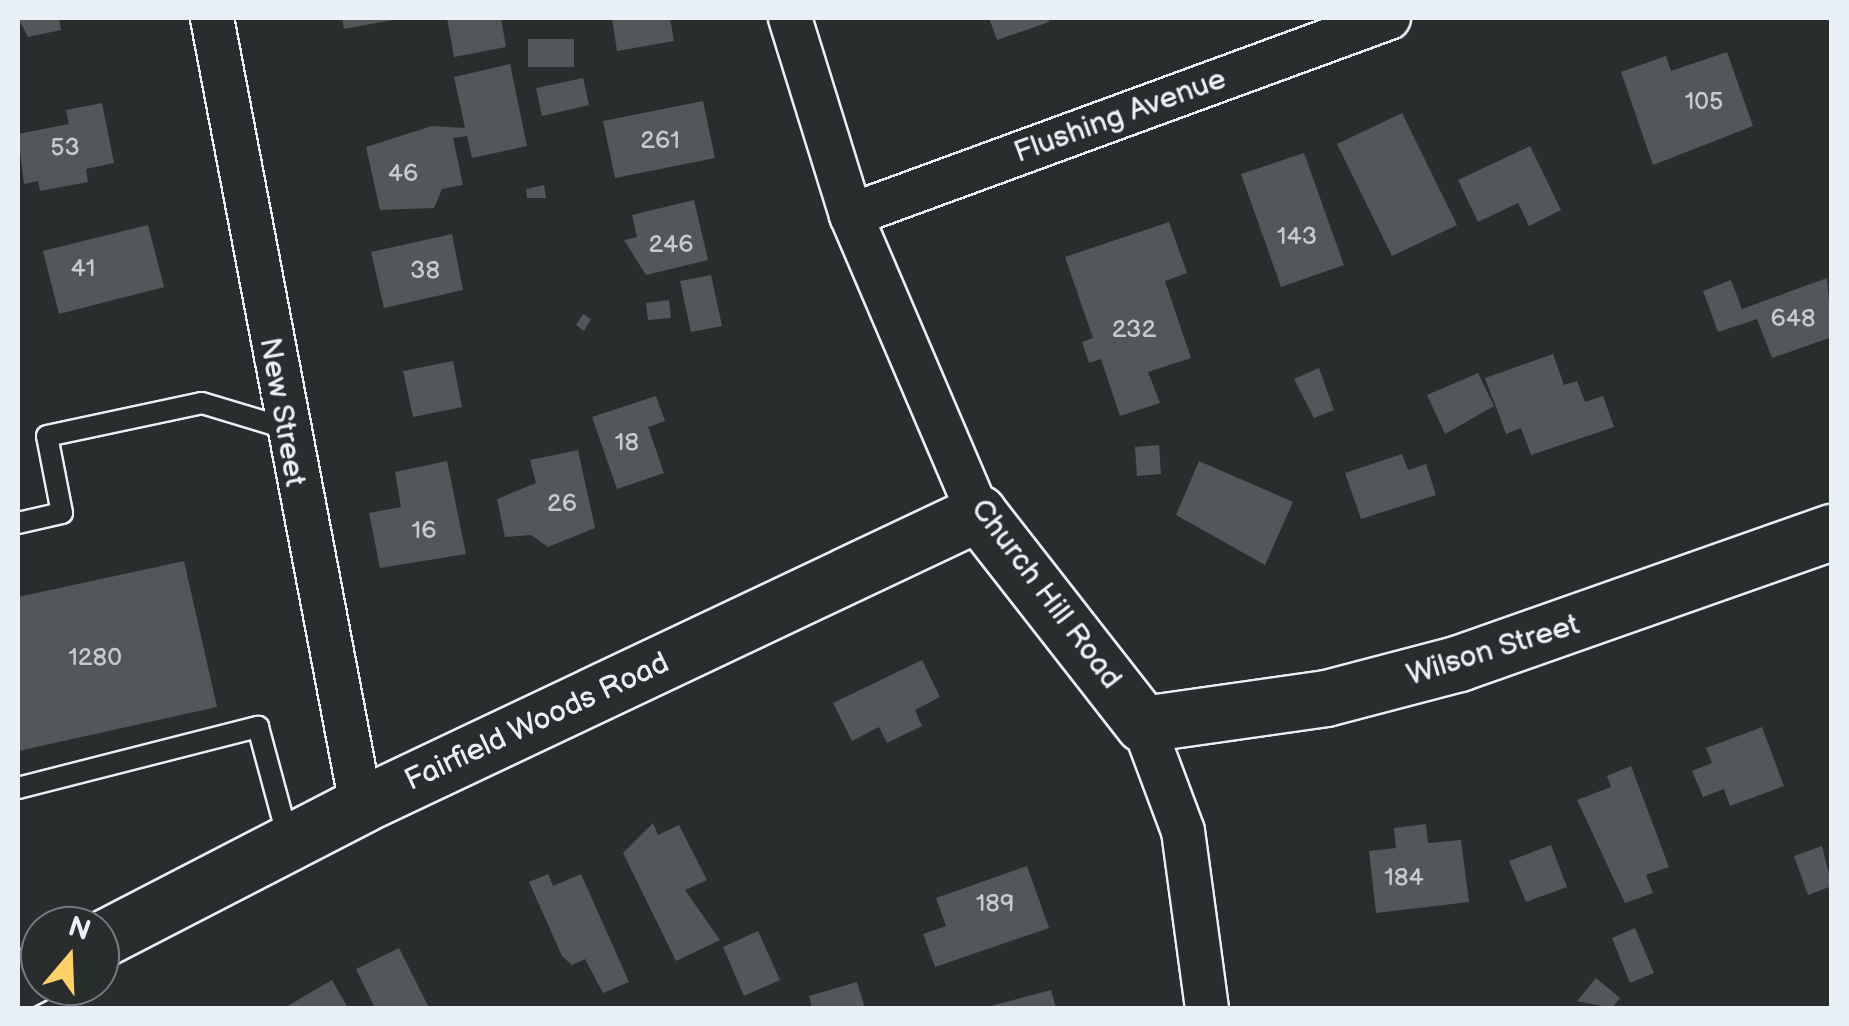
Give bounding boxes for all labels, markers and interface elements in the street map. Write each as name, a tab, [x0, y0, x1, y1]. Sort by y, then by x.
street label: Flushing Avenue	[1009, 61, 1231, 171]
house number: 105	[1685, 87, 1723, 117]
house number: 261	[640, 126, 680, 156]
house number: 53	[50, 133, 80, 163]
house number: 46	[388, 159, 418, 189]
house number: 143	[1277, 222, 1317, 252]
house number: 246	[649, 230, 693, 260]
house number: 41	[71, 254, 95, 284]
house number: 38	[410, 256, 440, 286]
house number: 648	[1770, 304, 1816, 334]
house number: 232	[1112, 315, 1156, 345]
street label: New Street	[251, 335, 313, 489]
house number: 18	[615, 428, 639, 458]
house number: 26	[547, 489, 577, 519]
street label: Church Hill Road	[963, 492, 1129, 696]
house number: 16	[412, 516, 436, 546]
street label: Wilson Street	[1402, 607, 1584, 693]
house number: 1280	[68, 643, 122, 673]
street label: Fairfield Woods Road	[399, 645, 675, 799]
house number: 184	[1384, 863, 1424, 893]
house number: 189	[976, 889, 1014, 919]
north arrow	[20, 906, 120, 1006]
text: N	[64, 910, 95, 948]

